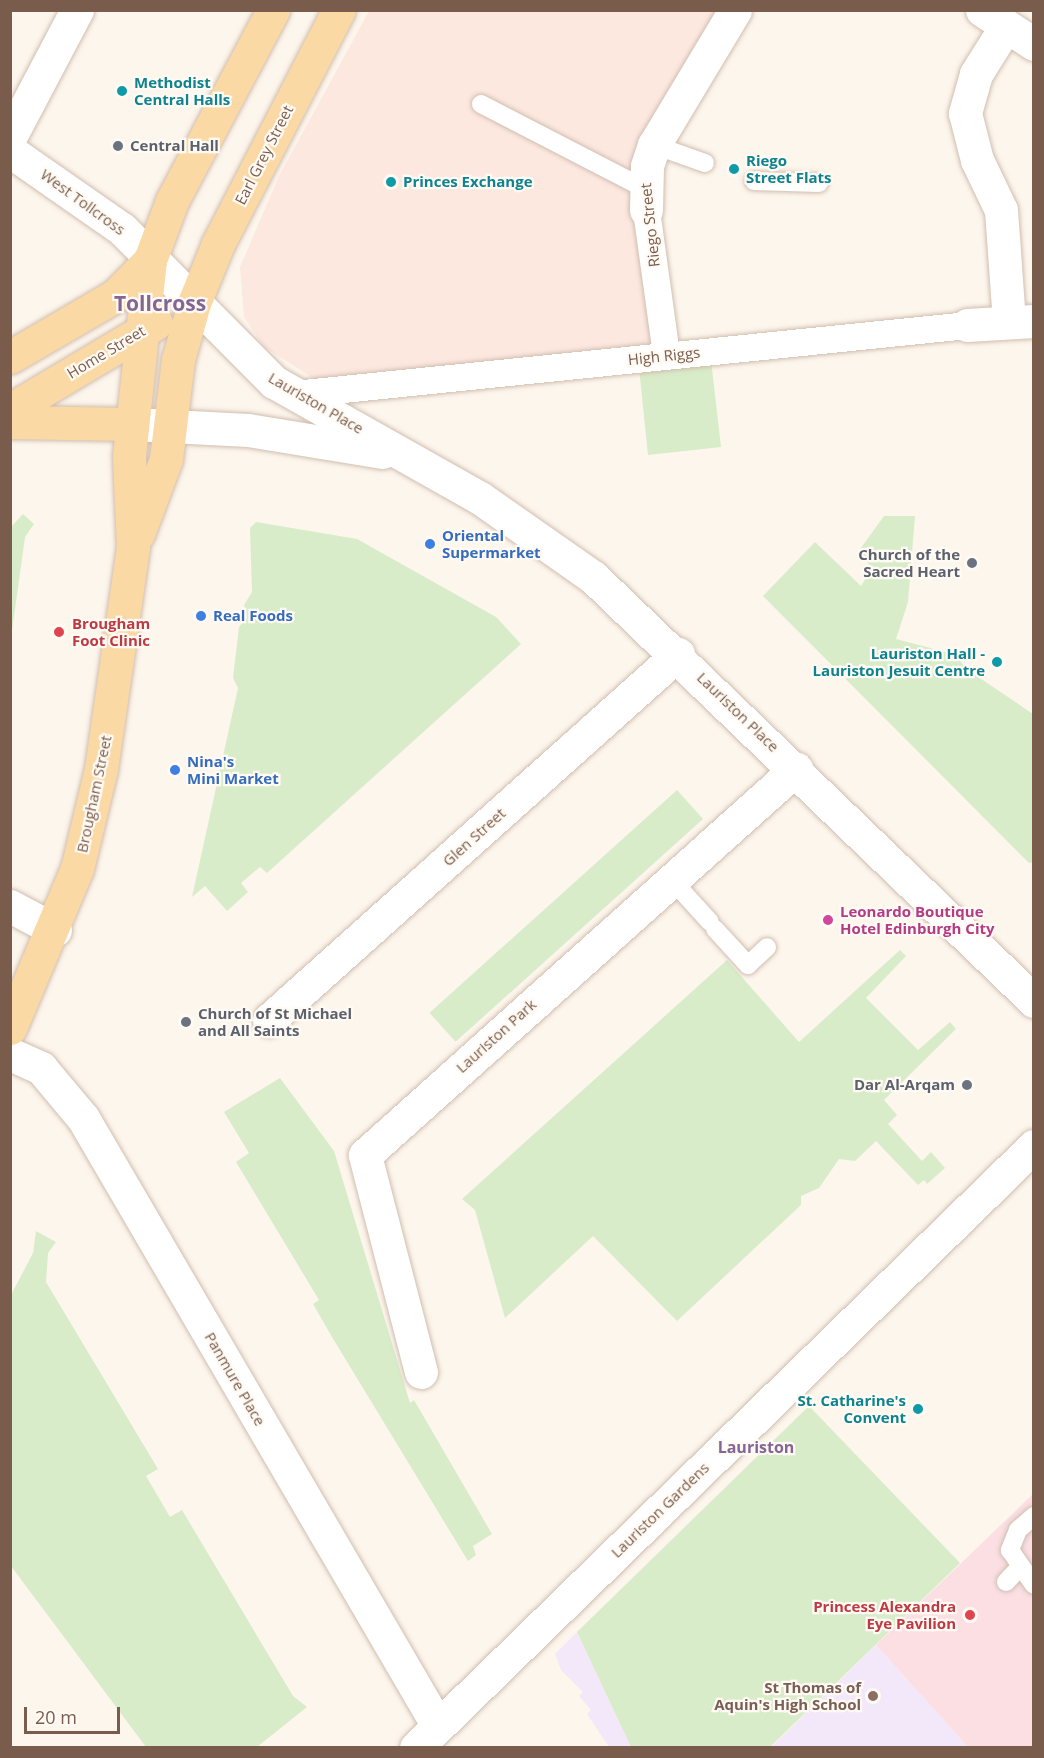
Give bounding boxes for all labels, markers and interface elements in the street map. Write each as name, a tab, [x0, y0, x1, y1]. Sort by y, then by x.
place label: Methodist Central Halls	[134, 73, 230, 108]
marker: Methodist Central Halls	[115, 84, 129, 98]
street label: Earl Grey Street	[231, 102, 297, 208]
place label: Central Hall	[130, 137, 219, 155]
marker: Central Hall	[111, 139, 125, 153]
place label: Riego Street Flats	[746, 151, 832, 186]
marker: Riego Street Flats	[727, 162, 741, 176]
street label: West Tollcross	[37, 165, 129, 239]
place label: Princes Exchange	[403, 173, 532, 191]
marker: Princes Exchange	[384, 175, 398, 189]
street label: Riego Street	[637, 182, 663, 268]
district label: Tollcross	[114, 290, 206, 316]
street label: Home Street	[64, 322, 148, 382]
street label: High Riggs	[627, 343, 701, 369]
street label: Lauriston Place	[265, 369, 367, 437]
place label: Oriental Supermarket	[442, 526, 541, 561]
marker: Oriental Supermarket	[423, 537, 437, 551]
place label: Church of the Sacred Heart	[858, 545, 960, 580]
marker: Church of the Sacred Heart	[965, 556, 979, 570]
place label: Real Foods	[213, 607, 293, 625]
marker: Real Foods	[194, 609, 208, 623]
place label: Brougham Foot Clinic	[72, 614, 150, 649]
marker: Brougham Foot Clinic	[50, 623, 68, 641]
place label: Lauriston Hall - Lauriston Jesuit Centre	[813, 644, 985, 679]
marker: Lauriston Hall - Lauriston Jesuit Centre	[990, 655, 1004, 669]
street label: Lauriston Place	[693, 668, 783, 756]
street label: Brougham Street	[73, 734, 115, 854]
place label: Nina's Mini Market	[187, 752, 279, 787]
marker: Nina's Mini Market	[168, 763, 182, 777]
street label: Glen Street	[439, 804, 509, 870]
place label: Leonardo Boutique Hotel Edinburgh City	[840, 902, 995, 937]
marker: Leonardo Boutique Hotel Edinburgh City	[821, 913, 835, 927]
street label: Lauriston Park	[452, 995, 540, 1077]
place label: Church of St Michael and All Saints	[198, 1004, 352, 1039]
marker: Church of St Michael and All Saints	[179, 1015, 193, 1029]
place label: Dar Al-Arqam	[854, 1076, 955, 1094]
marker: Dar Al-Arqam	[960, 1078, 974, 1092]
street label: Panmure Place	[201, 1329, 269, 1429]
place label: St. Catharine's Convent	[797, 1391, 906, 1426]
marker: St. Catharine's Convent	[911, 1402, 925, 1416]
district label: Lauriston	[718, 1437, 794, 1457]
street label: Lauriston Gardens	[607, 1459, 713, 1561]
place label: Princess Alexandra Eye Pavilion	[813, 1597, 956, 1632]
marker: Princess Alexandra Eye Pavilion	[961, 1606, 979, 1624]
place label: St Thomas of Aquin's High School	[714, 1678, 861, 1713]
marker: St Thomas of Aquin's High School	[866, 1689, 880, 1703]
scale bar	[27, 1695, 123, 1733]
text: 20 m	[35, 1705, 77, 1729]

